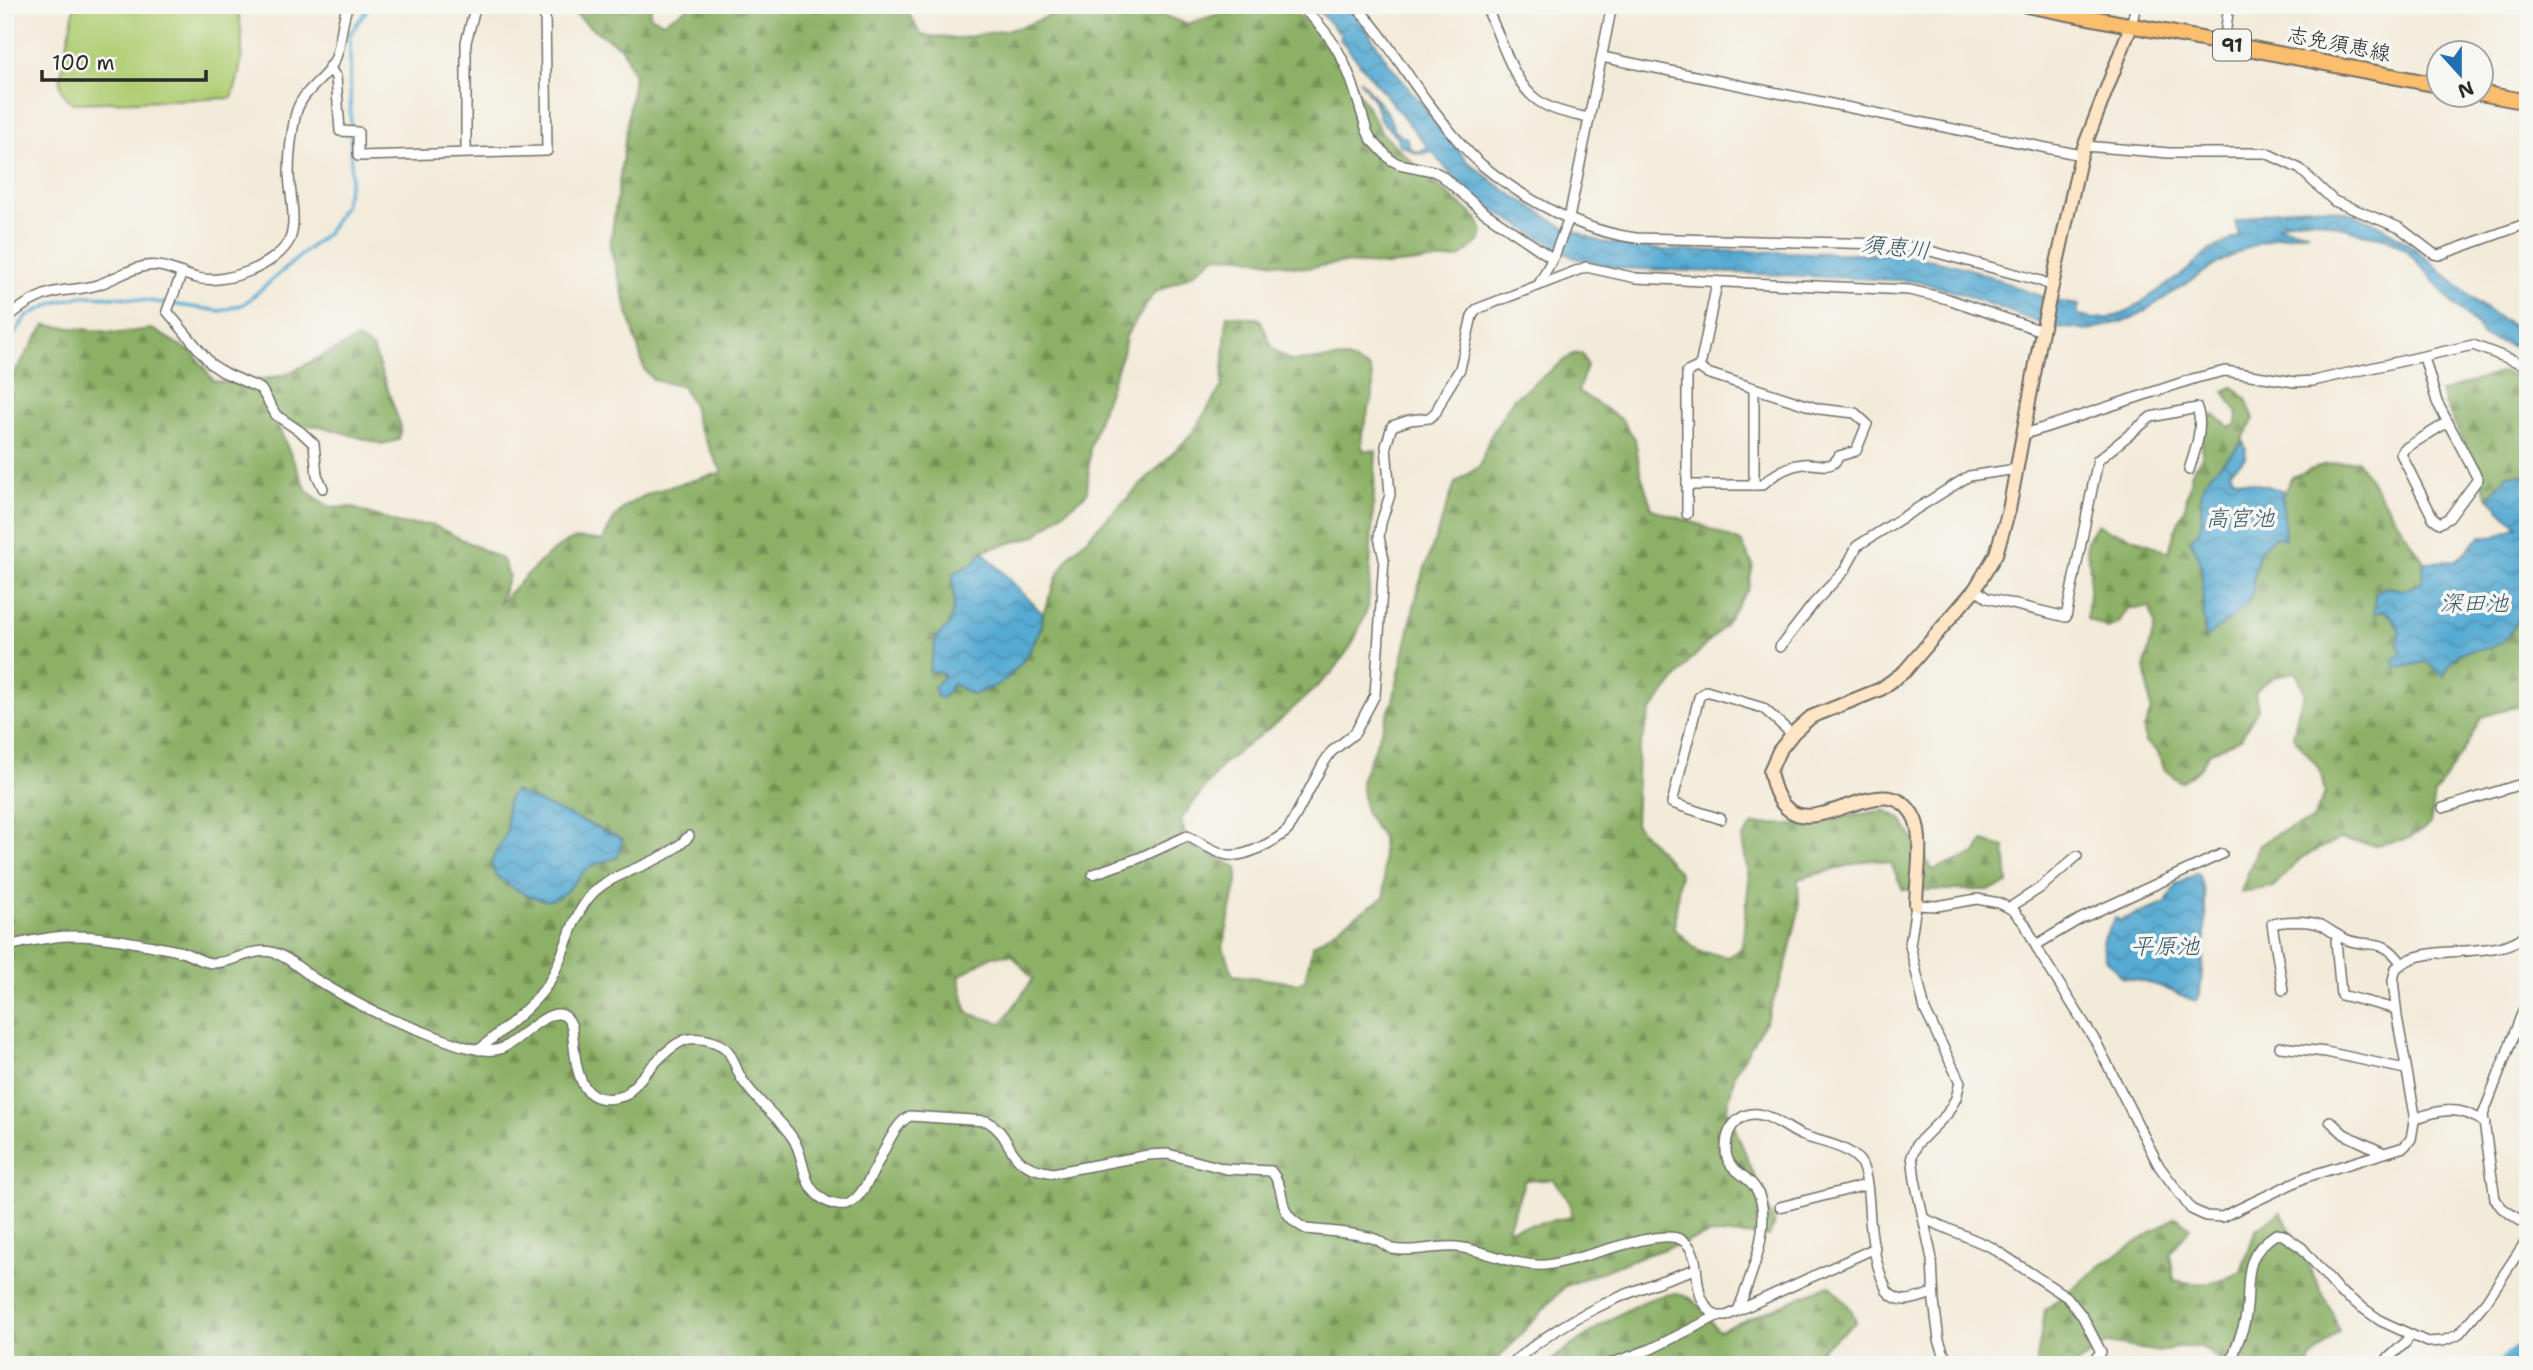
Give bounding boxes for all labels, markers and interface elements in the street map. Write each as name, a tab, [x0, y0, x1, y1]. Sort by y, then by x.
street label: 志免須恵線	[2285, 20, 2393, 68]
road number: 91	[2213, 30, 2251, 60]
scale bar	[42, 38, 206, 82]
north arrow	[2424, 38, 2494, 108]
text: 100 m	[52, 49, 115, 77]
text: N	[2454, 75, 2477, 104]
water label: 須恵川	[1860, 228, 1932, 266]
water label: 高宮池	[2206, 503, 2276, 533]
water label: 深田池	[2440, 588, 2510, 618]
water label: 平原池	[2131, 931, 2201, 961]

